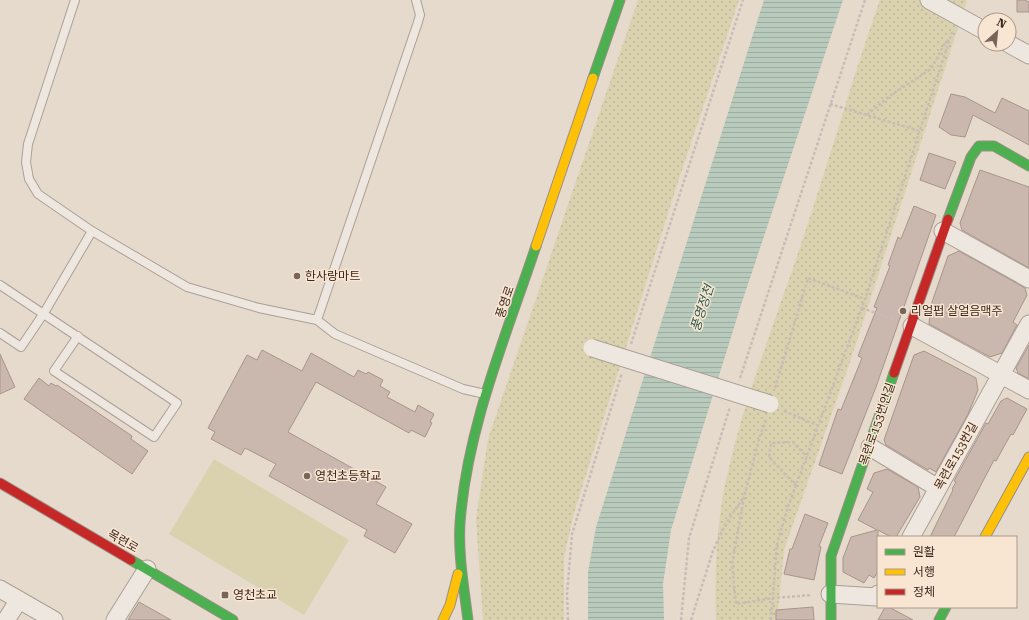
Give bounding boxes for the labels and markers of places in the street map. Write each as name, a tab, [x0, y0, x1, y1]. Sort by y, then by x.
place label: 한사랑마트	[305, 269, 360, 283]
marker: 한사랑마트	[292, 271, 302, 281]
place label: 리얼펍 살얼음맥주	[911, 304, 1002, 318]
marker: 리얼펍 살얼음맥주	[898, 306, 908, 316]
place label: 영천초등학교	[315, 469, 381, 483]
marker: 영천초등학교	[302, 471, 312, 481]
place label: 영천초교	[233, 588, 277, 602]
marker: 영천초교	[220, 590, 230, 600]

